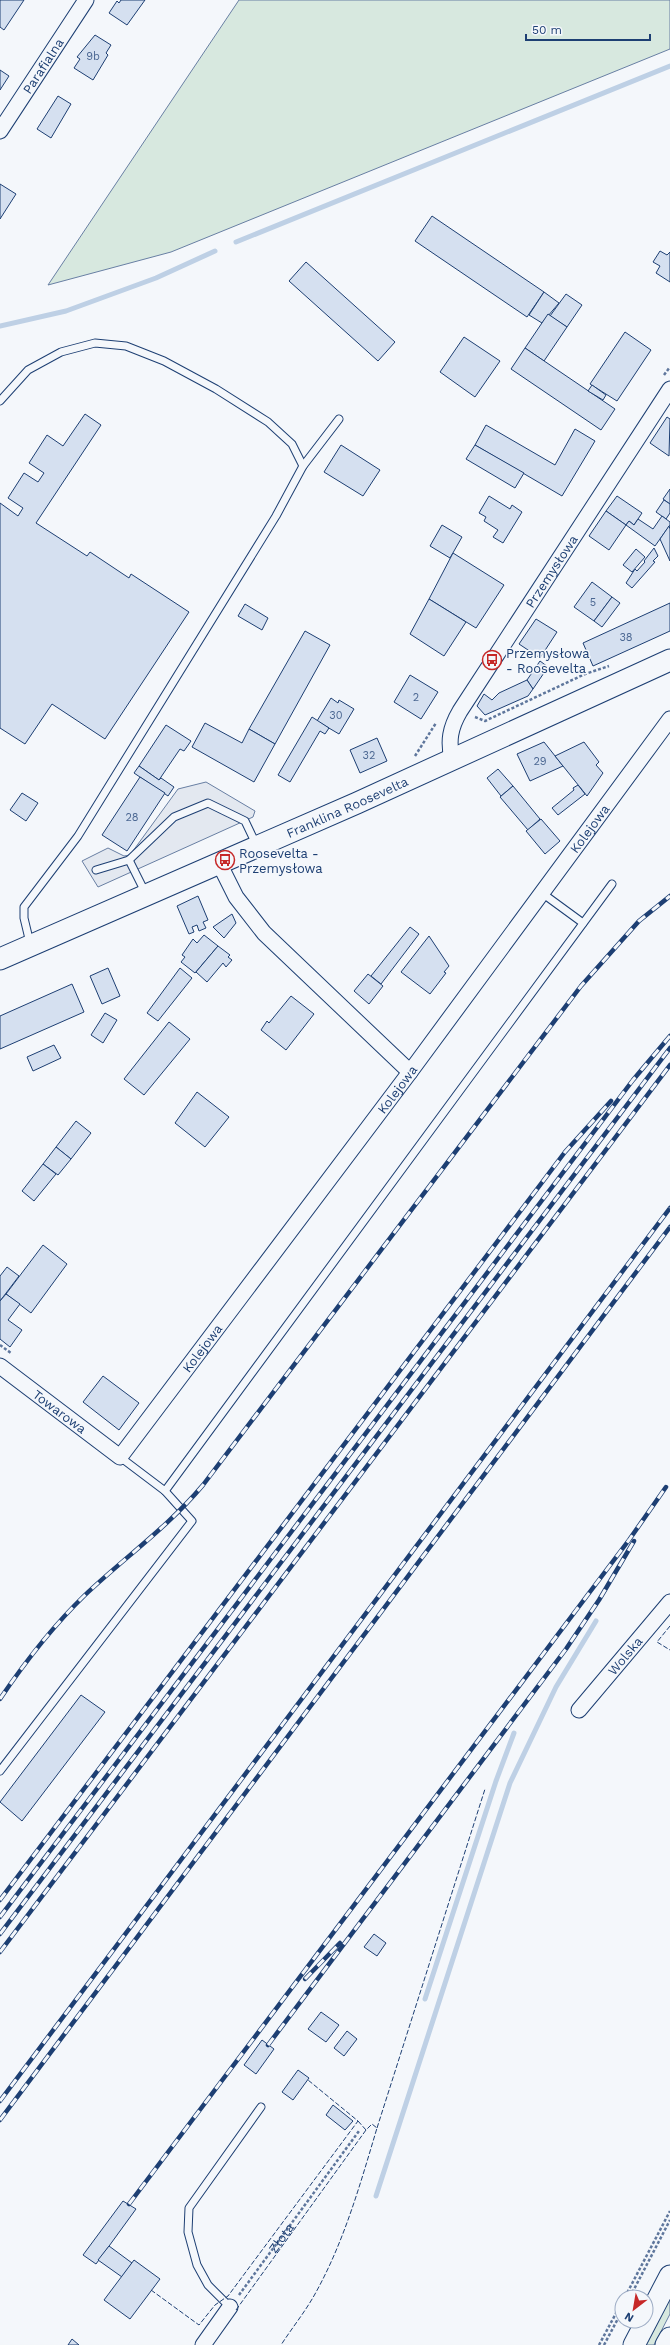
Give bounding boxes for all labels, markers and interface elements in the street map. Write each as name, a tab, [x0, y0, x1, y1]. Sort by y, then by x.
scale bar	[526, 16, 650, 42]
text: 50 m	[532, 23, 562, 37]
street label: Parafialna	[20, 35, 67, 97]
house number: 9b	[86, 50, 100, 63]
street label: Przemysłowa	[522, 532, 581, 611]
house number: 5	[590, 596, 596, 609]
house number: 38	[619, 631, 633, 644]
place label: Przemysłowa - Roosevelta	[506, 646, 590, 676]
bus stop icon: Przemysłowa - Roosevelta	[481, 649, 503, 671]
house number: 2	[413, 691, 419, 704]
house number: 30	[329, 709, 343, 722]
house number: 32	[363, 749, 375, 762]
house number: 29	[533, 755, 547, 768]
street label: Franklina Roosevelta	[284, 773, 411, 841]
street label: Kolejowa	[567, 801, 613, 856]
house number: 28	[125, 811, 139, 824]
place label: Roosevelta - Przemysłowa	[239, 846, 323, 876]
bus stop icon: Roosevelta - Przemysłowa	[214, 849, 236, 871]
street label: Kolejowa	[374, 1062, 421, 1117]
street label: Kolejowa	[179, 1321, 226, 1375]
street label: Towarowa	[30, 1387, 90, 1437]
street label: Wolska	[605, 1633, 646, 1678]
street label: Złota	[266, 2220, 298, 2256]
north arrow	[614, 2289, 654, 2329]
text: N	[622, 2309, 636, 2325]

